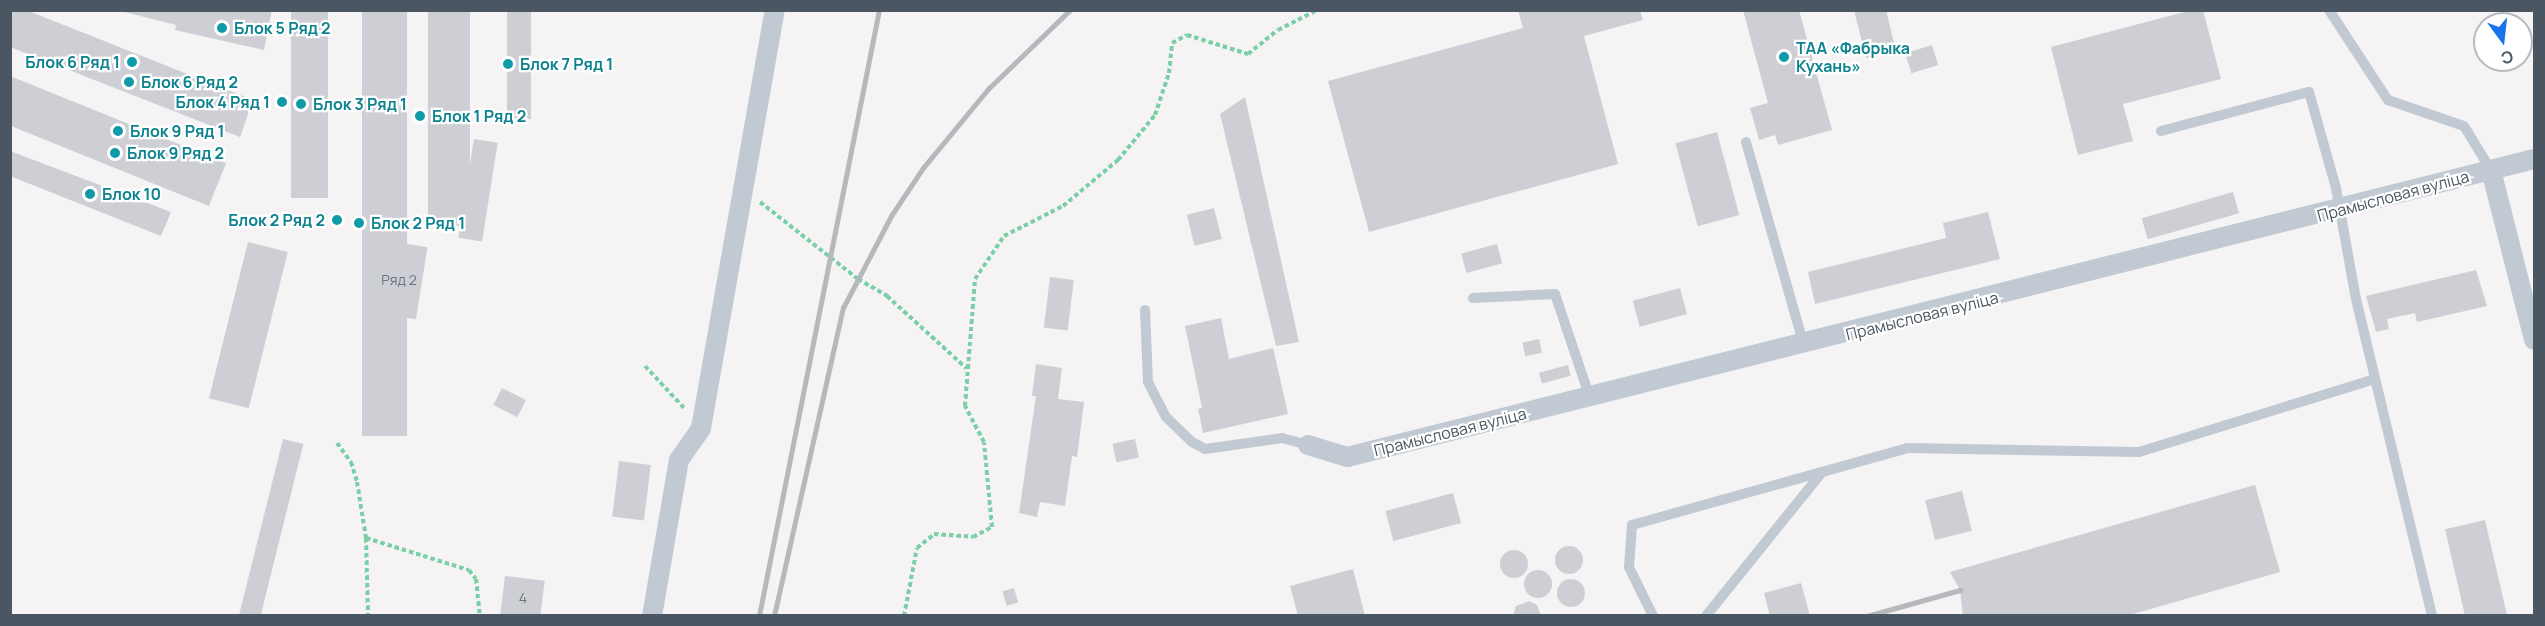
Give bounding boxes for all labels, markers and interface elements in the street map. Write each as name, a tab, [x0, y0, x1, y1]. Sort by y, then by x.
north arrow	[2473, 12, 2533, 72]
place label: Блок 5 Ряд 2	[234, 18, 331, 38]
marker: Блок 5 Ряд 2	[215, 21, 229, 35]
place label: ТАА «Фабрыка Кухань»	[1796, 38, 1910, 76]
text: С	[2499, 45, 2516, 70]
marker: ТАА «Фабрыка Кухань»	[1777, 50, 1791, 64]
place label: Блок 6 Ряд 1	[25, 52, 120, 72]
place label: Блок 7 Ряд 1	[520, 54, 613, 74]
marker: Блок 6 Ряд 1	[125, 55, 139, 69]
marker: Блок 7 Ряд 1	[501, 57, 515, 71]
place label: Блок 6 Ряд 2	[141, 72, 238, 92]
marker: Блок 6 Ряд 2	[122, 75, 136, 89]
place label: Блок 4 Ряд 1	[176, 92, 270, 112]
place label: Блок 3 Ряд 1	[313, 94, 407, 114]
marker: Блок 4 Ряд 1	[275, 95, 289, 109]
marker: Блок 3 Ряд 1	[294, 97, 308, 111]
place label: Блок 1 Ряд 2	[432, 106, 526, 126]
marker: Блок 1 Ряд 2	[413, 109, 427, 123]
place label: Блок 9 Ряд 1	[130, 121, 225, 141]
marker: Блок 9 Ряд 1	[111, 124, 125, 138]
place label: Блок 9 Ряд 2	[127, 143, 224, 163]
marker: Блок 9 Ряд 2	[108, 146, 122, 160]
street label: Прамысловая вуліца	[2315, 166, 2471, 226]
place label: Блок 10	[102, 184, 161, 204]
marker: Блок 10	[83, 187, 97, 201]
place label: Блок 2 Ряд 2	[228, 210, 325, 230]
marker: Блок 2 Ряд 2	[330, 213, 344, 227]
place label: Блок 2 Ряд 1	[371, 213, 465, 233]
marker: Блок 2 Ряд 1	[352, 216, 366, 230]
house number: Ряд 2	[381, 272, 417, 288]
street label: Прамысловая вуліца	[1844, 288, 2000, 344]
street label: Прамысловая вуліца	[1372, 404, 1528, 460]
house number: 4	[519, 590, 527, 606]

